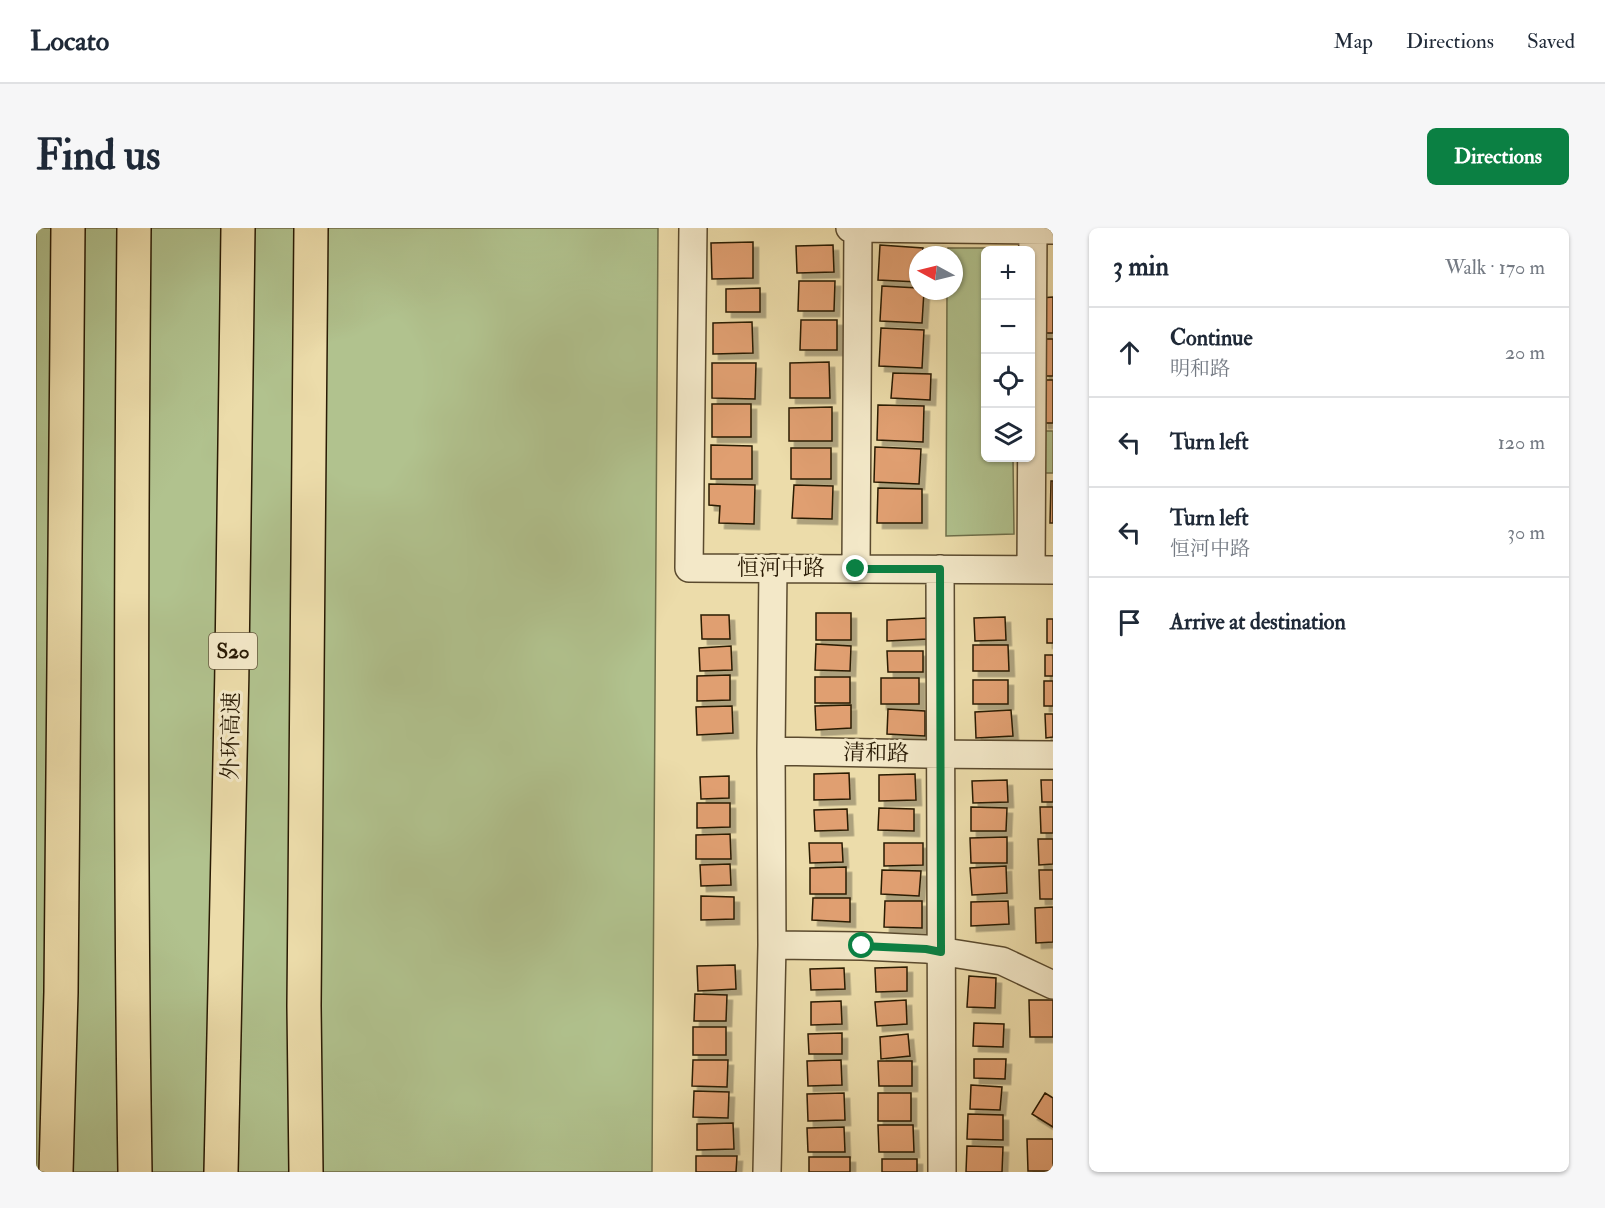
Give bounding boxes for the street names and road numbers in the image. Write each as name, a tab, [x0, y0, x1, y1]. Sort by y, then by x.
street label: 恒河中路	[737, 554, 825, 582]
road number: S20	[209, 633, 257, 669]
street label: 外环高速	[216, 692, 246, 780]
street label: 清和路	[843, 738, 909, 768]

